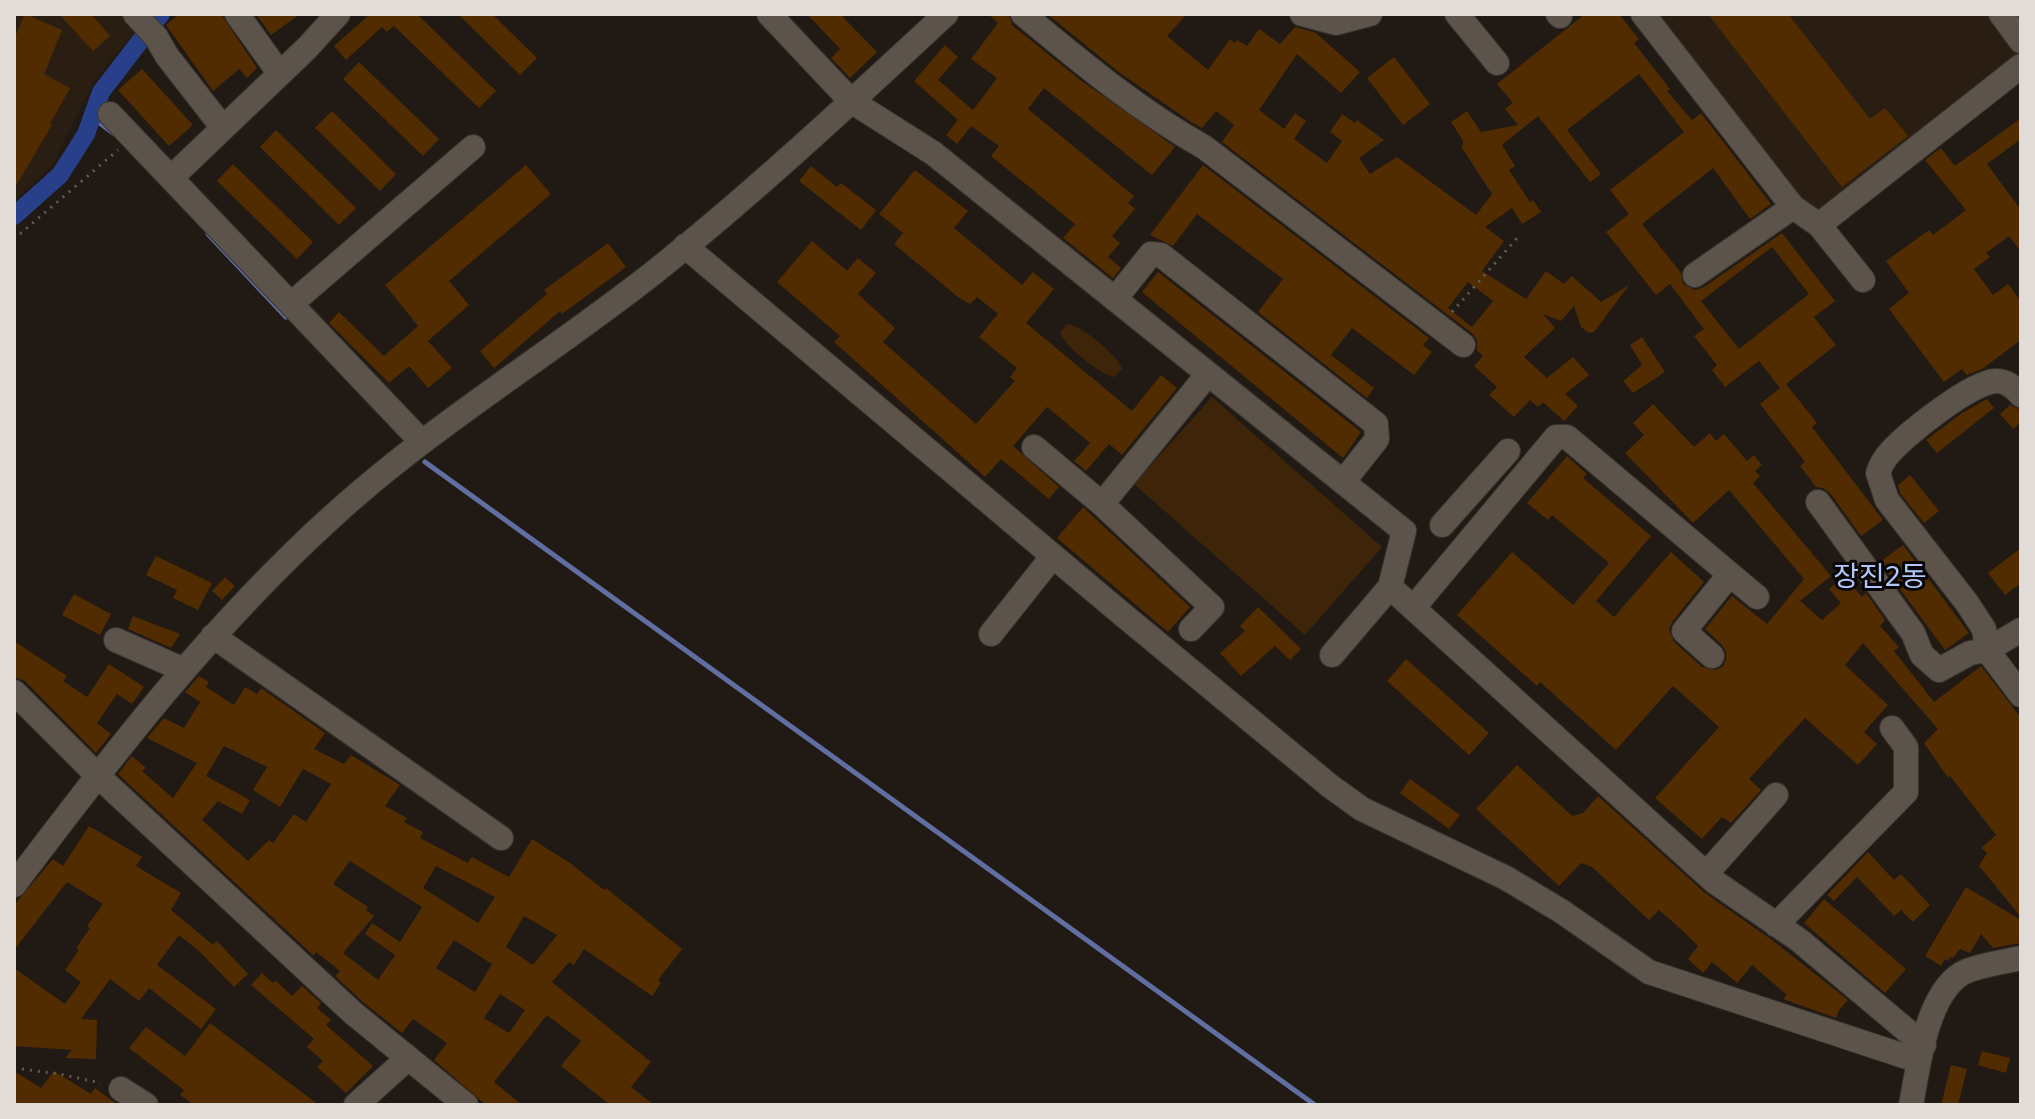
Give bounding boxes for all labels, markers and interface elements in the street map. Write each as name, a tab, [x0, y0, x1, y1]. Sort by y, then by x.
district label: 장진2동	[1833, 561, 1927, 595]

